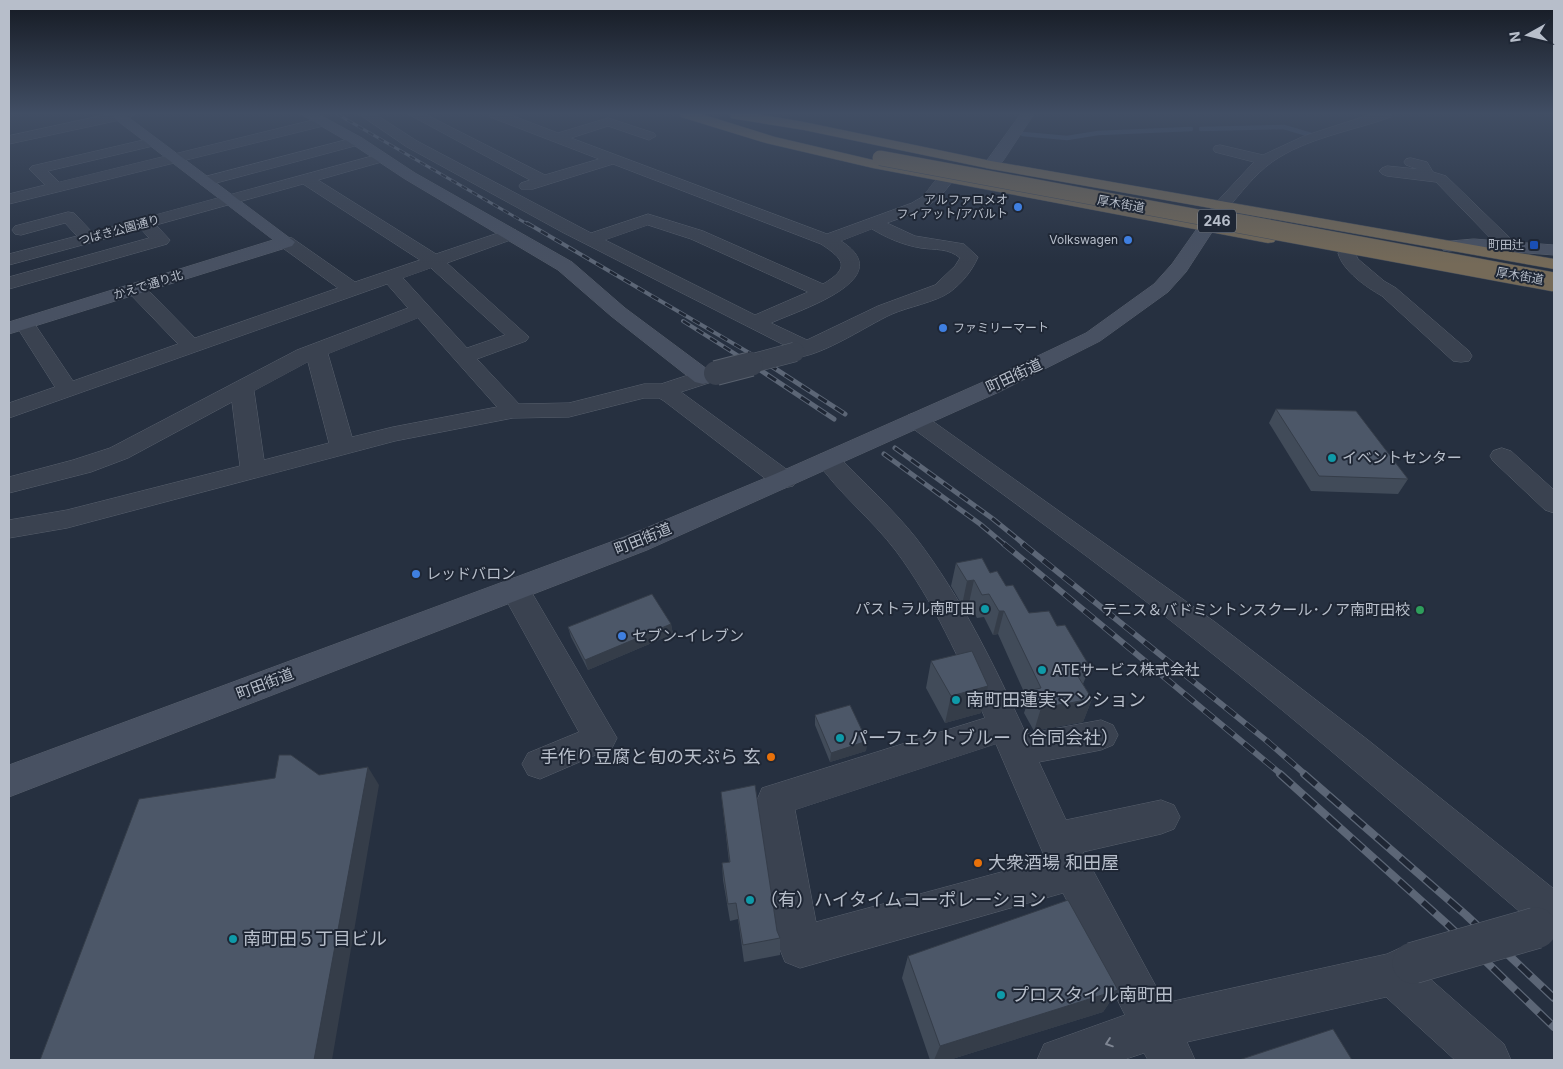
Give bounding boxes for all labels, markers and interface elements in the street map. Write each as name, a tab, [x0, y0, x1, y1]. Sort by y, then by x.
north arrow	[1503, 10, 1553, 60]
text: N	[1505, 30, 1524, 43]
place label: アルファロメオ フィアット/アバルト	[896, 192, 1008, 221]
street label: 厚木街道	[1096, 192, 1146, 215]
marker: アルファロメオ フィアット/アバルト	[1012, 201, 1024, 213]
road number: 246	[1198, 210, 1236, 232]
street label: つばき公園通り	[76, 211, 161, 248]
place label: Volkswagen	[1049, 232, 1118, 247]
marker: Volkswagen	[1122, 234, 1134, 246]
place label: 町田辻	[1488, 237, 1524, 252]
marker: 町田辻	[1528, 239, 1540, 251]
street label: 厚木街道	[1495, 264, 1545, 287]
street label: かえで通り北	[111, 267, 184, 302]
place label: ファミリーマート	[953, 320, 1049, 335]
marker: ファミリーマート	[937, 322, 949, 334]
street label: 町田街道	[983, 354, 1045, 397]
place label: イベントセンター	[1342, 448, 1462, 467]
marker: イベントセンター	[1326, 452, 1338, 464]
street label: 町田街道	[611, 518, 674, 559]
place label: レッドバロン	[426, 564, 516, 583]
marker: レッドバロン	[410, 568, 422, 580]
place label: パストラル南町田	[855, 599, 975, 618]
place label: テニス＆バドミントンスクール･ノア南町田校	[1102, 600, 1410, 619]
marker: パストラル南町田	[979, 603, 991, 615]
marker: テニス＆バドミントンスクール･ノア南町田校	[1414, 604, 1426, 616]
place label: セブン-イレブン	[632, 626, 744, 645]
marker: セブン-イレブン	[616, 630, 628, 642]
place label: ATEサービス株式会社	[1052, 660, 1200, 679]
street label: 町田街道	[233, 664, 296, 703]
marker: ATEサービス株式会社	[1036, 664, 1048, 676]
place label: 南町田蓮実マンション	[966, 689, 1146, 710]
marker: 南町田蓮実マンション	[950, 694, 962, 706]
place label: パーフェクトブルー（合同会社）	[850, 727, 1119, 748]
marker: パーフェクトブルー（合同会社）	[834, 732, 846, 744]
place label: 手作り豆腐と旬の天ぷら 玄	[540, 746, 761, 767]
marker: 手作り豆腐と旬の天ぷら 玄	[765, 751, 777, 763]
place label: 大衆酒場 和田屋	[988, 852, 1119, 873]
marker: 大衆酒場 和田屋	[972, 857, 984, 869]
place label: （有）ハイタイムコーポレーション	[760, 889, 1046, 910]
marker: （有）ハイタイムコーポレーション	[744, 894, 756, 906]
place label: 南町田５丁目ビル	[243, 928, 387, 949]
marker: 南町田５丁目ビル	[227, 933, 239, 945]
place label: プロスタイル南町田	[1011, 984, 1173, 1005]
marker: プロスタイル南町田	[995, 989, 1007, 1001]
one-way arrow	[1105, 1037, 1113, 1047]

